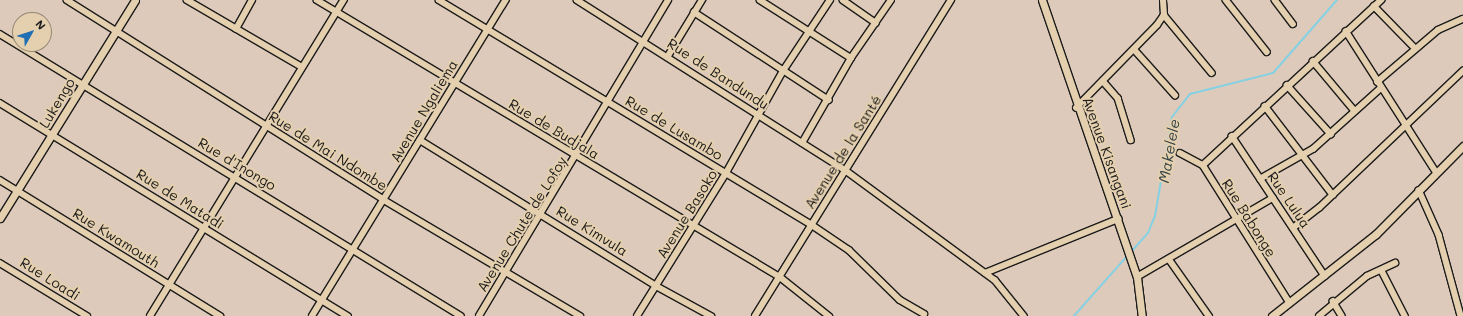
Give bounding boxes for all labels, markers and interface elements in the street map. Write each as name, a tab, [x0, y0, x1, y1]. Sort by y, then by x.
north arrow	[12, 12, 52, 52]
text: N	[32, 17, 49, 33]
street label: Rue de Bandundu	[664, 35, 772, 113]
street label: Avenue Ngaliema	[387, 57, 461, 165]
street label: Lukengo	[36, 75, 78, 131]
street label: Rue de Lusambo	[622, 92, 726, 164]
street label: Avenue de la Santé	[801, 92, 885, 212]
street label: Rue de Budjala	[506, 95, 602, 163]
street label: Avenue Kisangani	[1079, 95, 1135, 211]
street label: Rue de Mai Ndombe	[266, 108, 390, 194]
water label: Makelele	[1155, 118, 1183, 184]
street label: Rue d'Inongo	[195, 134, 279, 194]
street label: Avenue Chute de Lofoy	[473, 153, 571, 295]
street label: Rue de Matadi	[133, 165, 227, 233]
street label: Avenue Basoko	[653, 167, 721, 261]
street label: Rue Lulua	[1264, 168, 1314, 232]
street label: Rue Babonge	[1218, 176, 1280, 260]
street label: Rue Kimvula	[553, 202, 631, 260]
street label: Rue Kwamouth	[70, 205, 162, 271]
street label: Rue Loadi	[17, 254, 83, 304]

